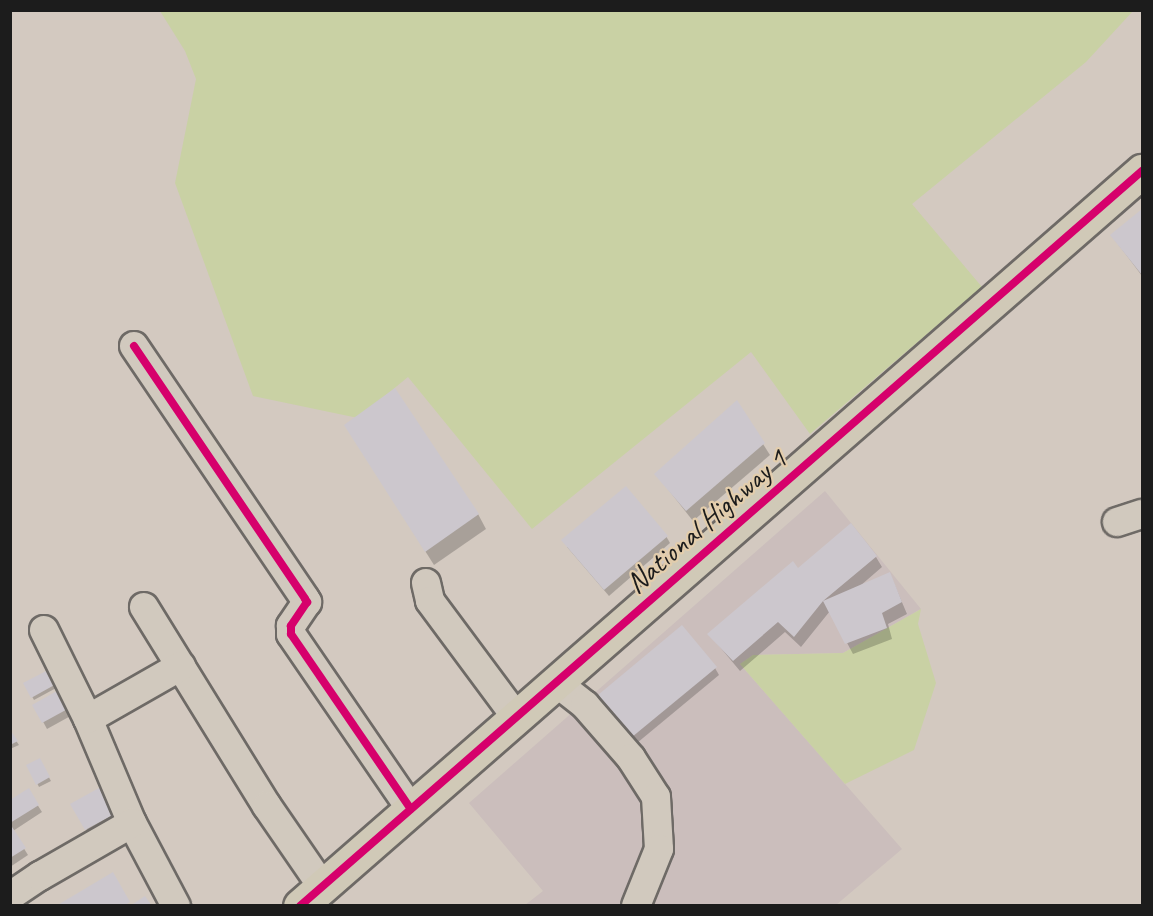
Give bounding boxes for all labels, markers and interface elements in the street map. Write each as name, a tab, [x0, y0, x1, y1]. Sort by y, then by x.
street label: National Highway 1	[618, 441, 794, 601]

